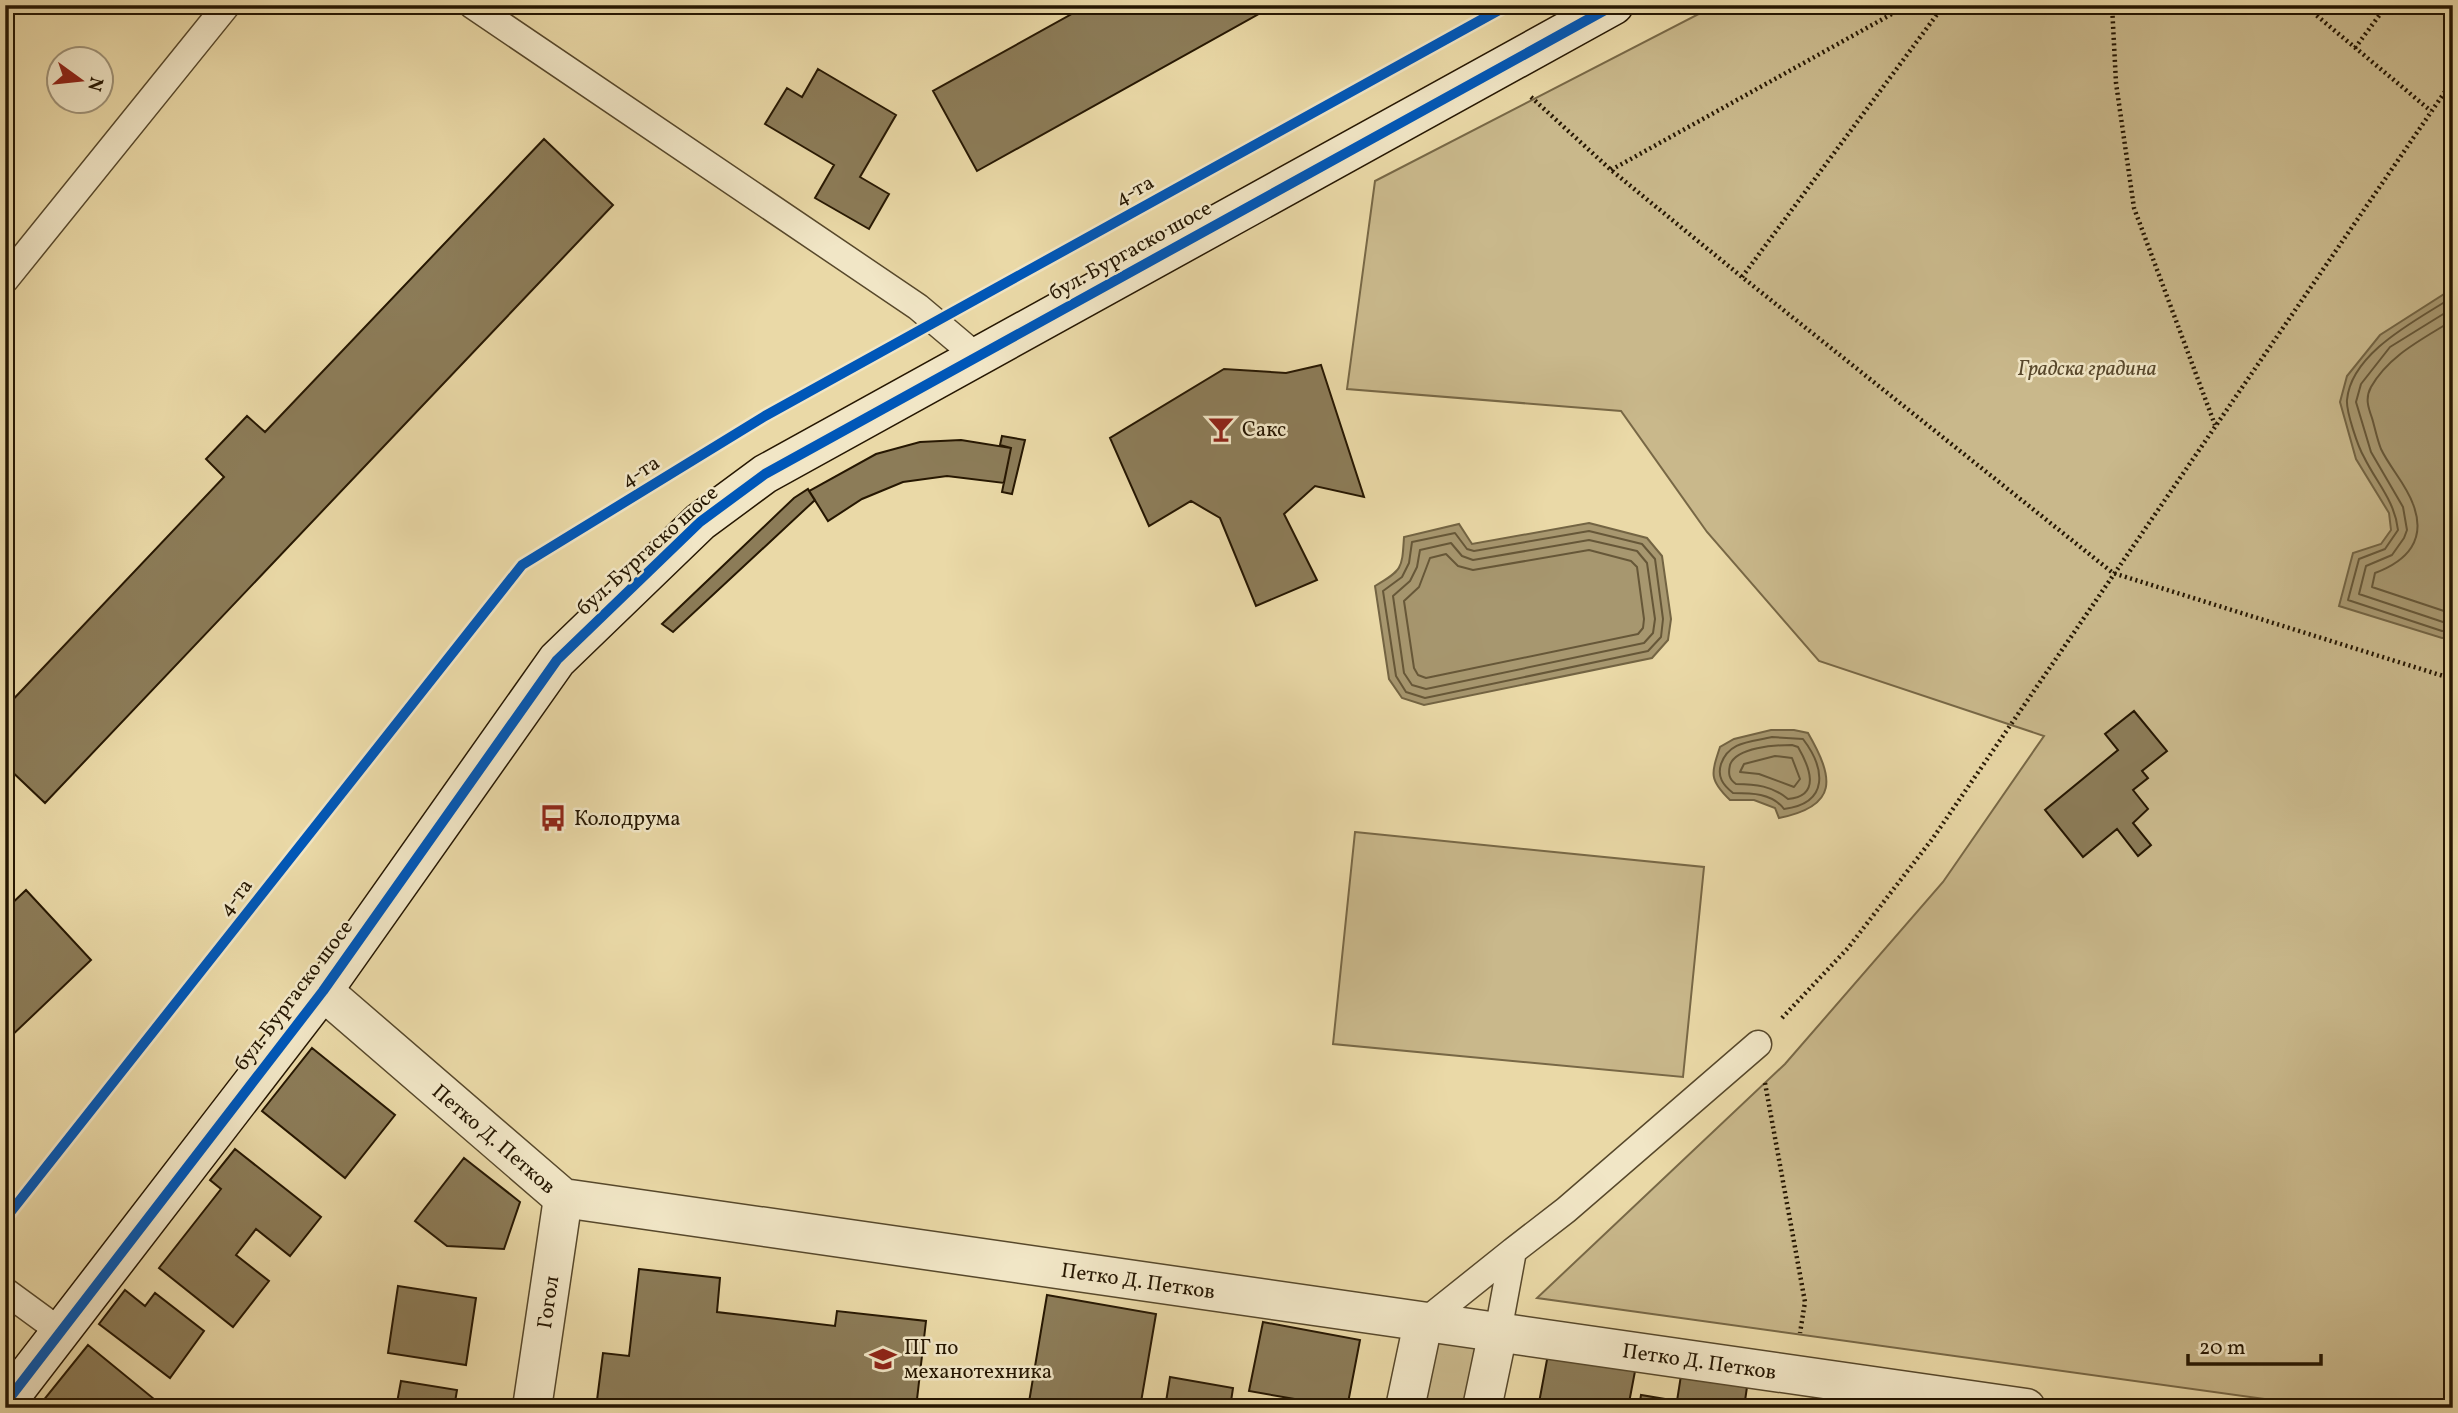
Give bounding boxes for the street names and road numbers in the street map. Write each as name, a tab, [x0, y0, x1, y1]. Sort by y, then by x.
street label: 4-та	[1110, 169, 1160, 214]
street label: бул. Бургаско шосе	[1044, 195, 1217, 308]
street label: 4-та	[616, 449, 666, 495]
street label: бул. Бургаско шосе	[571, 479, 725, 623]
street label: 4-та	[212, 873, 260, 923]
street label: бул. Бургаско шосе	[228, 915, 361, 1077]
street label: Петко Д. Петков	[425, 1078, 561, 1201]
street label: Петко Д. Петков	[1059, 1257, 1217, 1307]
street label: Гогол	[531, 1274, 567, 1331]
street label: Петко Д. Петков	[1620, 1337, 1778, 1388]

